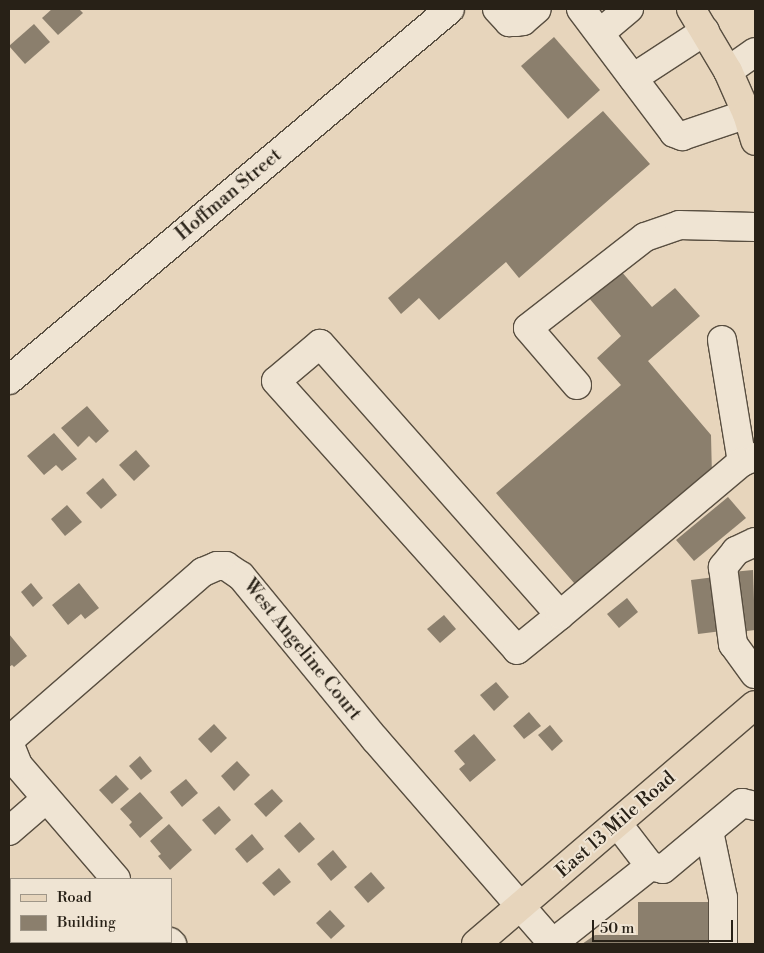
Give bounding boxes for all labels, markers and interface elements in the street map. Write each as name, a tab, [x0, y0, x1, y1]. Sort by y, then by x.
street label: Hoffman Street	[172, 144, 286, 246]
street label: West Angeline Court	[238, 575, 366, 725]
street label: East 13 Mile Road	[552, 767, 680, 883]
legend	[10, 878, 172, 943]
text: Road	[57, 888, 92, 907]
scale bar	[594, 910, 735, 942]
text: Building	[57, 913, 116, 932]
text: 50 m	[600, 919, 634, 938]

